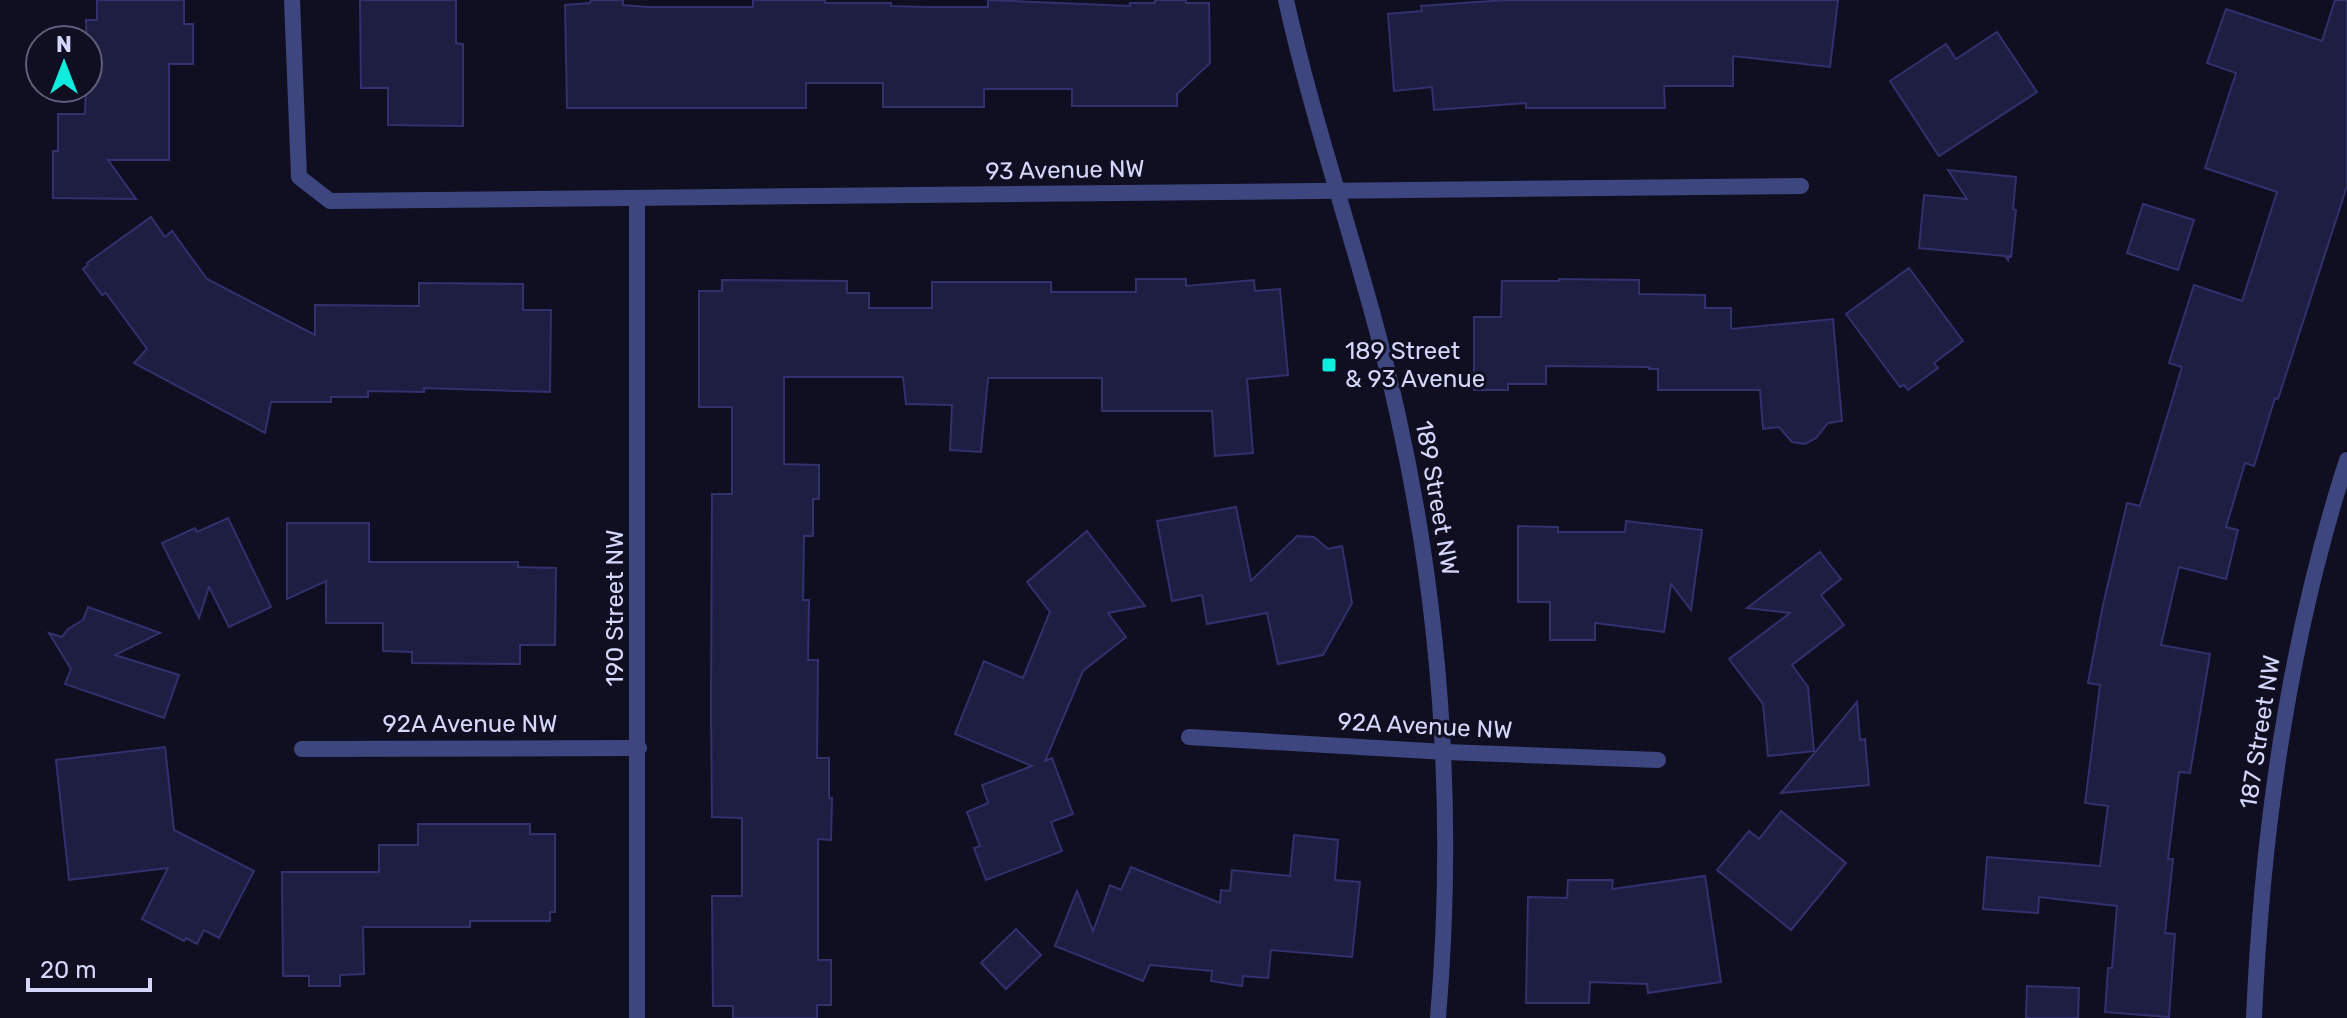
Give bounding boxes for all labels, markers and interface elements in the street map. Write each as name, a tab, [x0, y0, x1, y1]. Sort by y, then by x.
north arrow	[24, 24, 104, 104]
text: N	[56, 31, 72, 58]
street label: 93 Avenue NW	[985, 155, 1145, 185]
place label: 189 Street & 93 Avenue	[1345, 337, 1485, 393]
marker: 189 Street & 93 Avenue	[1320, 356, 1338, 374]
street label: 189 Street NW	[1410, 418, 1464, 578]
street label: 190 Street NW	[601, 530, 629, 686]
street label: 187 Street NW	[2234, 653, 2286, 811]
street label: 92A Avenue NW	[1337, 707, 1513, 745]
street label: 92A Avenue NW	[383, 710, 557, 738]
scale bar	[28, 942, 150, 992]
text: 20 m	[40, 956, 97, 984]

